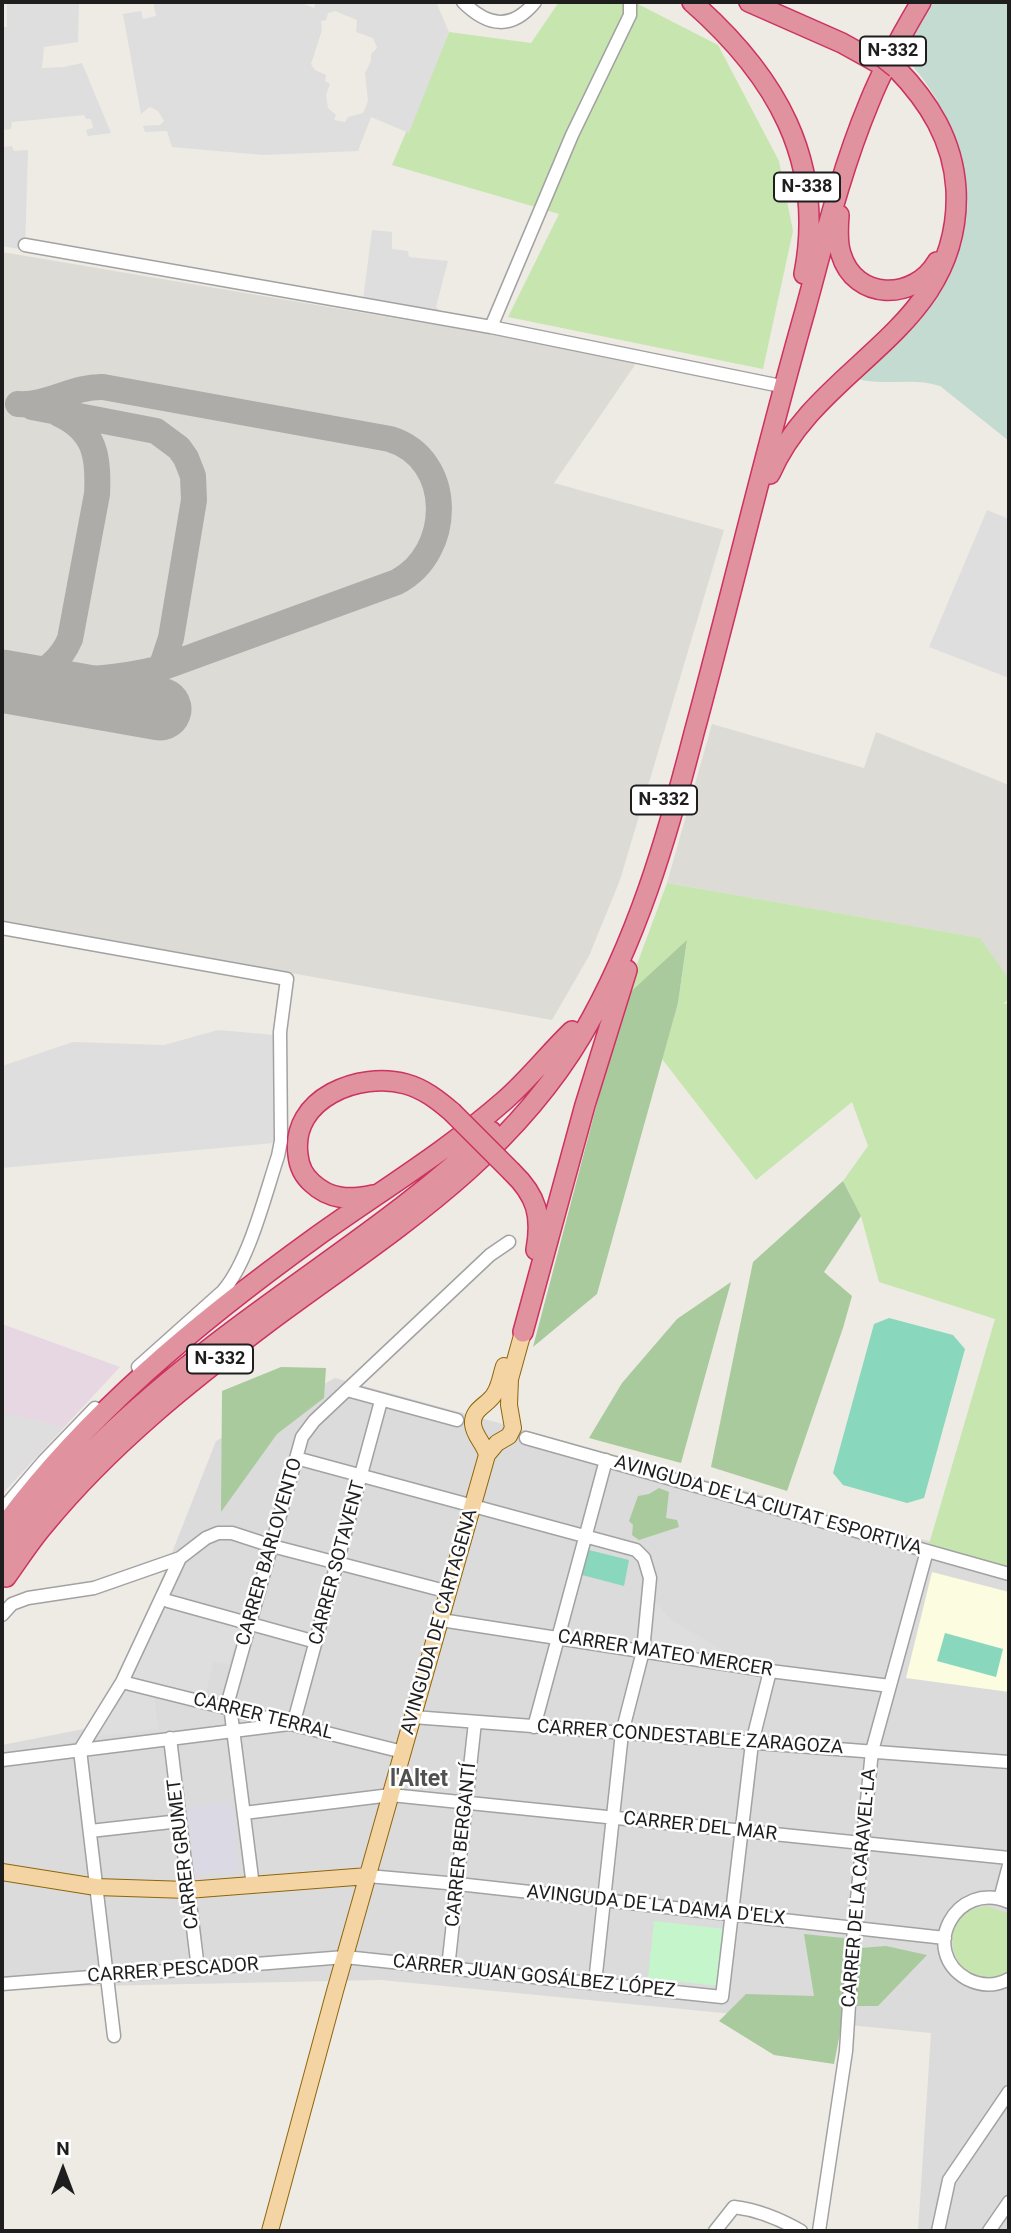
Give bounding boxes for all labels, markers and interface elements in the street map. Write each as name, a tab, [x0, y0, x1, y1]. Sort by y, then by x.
road number: N-332	[860, 36, 926, 66]
road number: N-338	[774, 172, 840, 202]
road number: N-332	[631, 786, 697, 814]
road number: N-332	[187, 1344, 253, 1374]
street label: AVINGUDA DE LA CIUTAT ESPORTIVA	[612, 1451, 924, 1561]
street label: CARRER BARLOVENTO	[232, 1456, 308, 1648]
street label: CARRER SOTAVENT	[305, 1478, 371, 1648]
street label: AVINGUDA DE CARTAGENA	[397, 1507, 483, 1737]
street label: CARRER MATEO MERCER	[556, 1626, 774, 1682]
street label: CARRER TERRAL	[191, 1689, 335, 1745]
street label: CARRER CONDESTABLE ZARAGOZA	[536, 1716, 844, 1760]
street label: CARRER BERGANTÍ	[442, 1762, 482, 1928]
district label: l'Altet	[390, 1766, 448, 1794]
street label: CARRER DE LA CARAVEL·LA	[838, 1768, 882, 2008]
street label: CARRER GRUMET	[163, 1778, 205, 1930]
street label: CARRER DEL MAR	[622, 1808, 778, 1846]
street label: AVINGUDA DE LA DAMA D'ELX	[526, 1881, 786, 1931]
street label: CARRER JUAN GOSÁLBEZ LÓPEZ	[391, 1951, 677, 2003]
street label: CARRER PESCADOR	[87, 1954, 259, 1988]
north arrow	[28, 2135, 98, 2205]
text: N	[56, 2137, 70, 2160]

